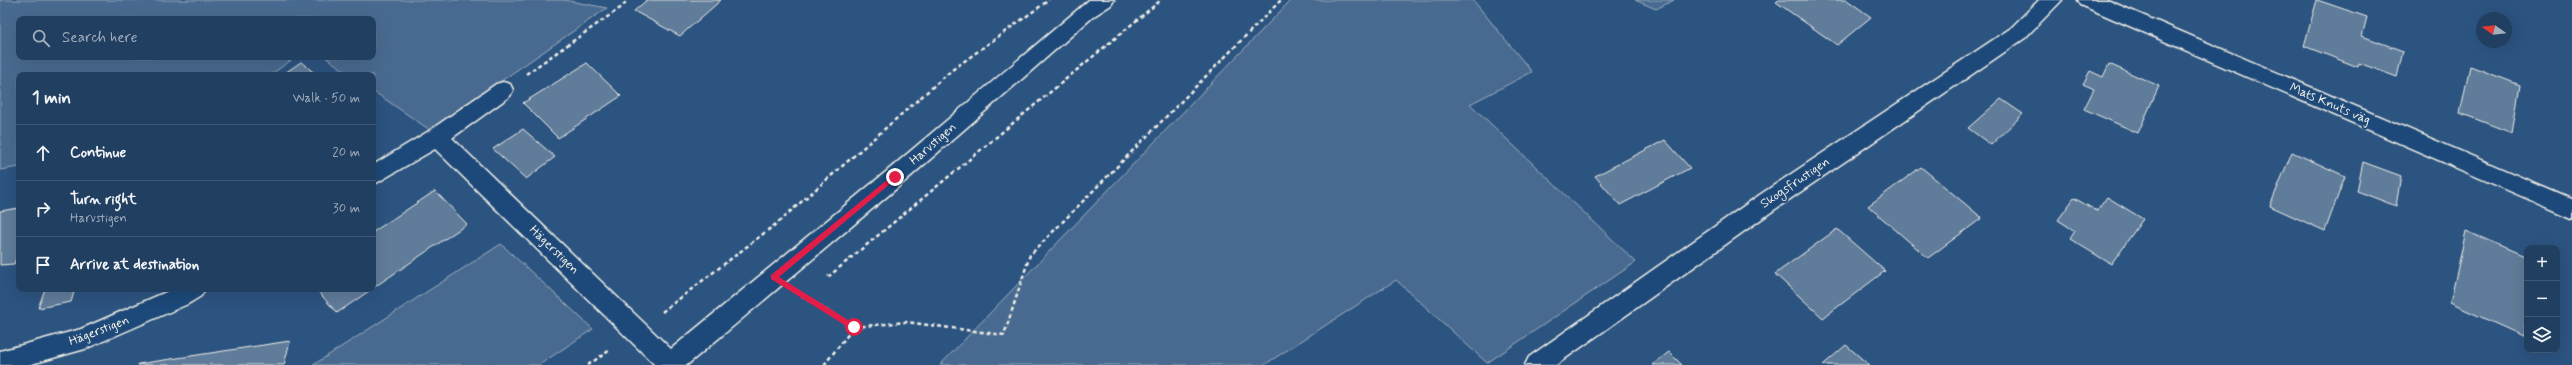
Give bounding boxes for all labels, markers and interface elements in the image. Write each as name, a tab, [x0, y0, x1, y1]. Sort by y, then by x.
north arrow	[2476, 12, 2512, 48]
search box	[16, 16, 376, 60]
icon: search	[30, 27, 52, 49]
text: Search here	[62, 28, 138, 48]
street label: Mats Knuts väg	[2287, 79, 2373, 129]
text: 1 min	[32, 87, 71, 109]
text: Walk · 50 m	[293, 90, 360, 107]
street label: Harvstigen	[906, 119, 960, 169]
icon: ahead	[32, 142, 54, 164]
text: Continue	[70, 143, 126, 163]
text: 20 m	[332, 144, 360, 161]
street label: Skogsfrustigen	[1757, 154, 1834, 213]
route end	[886, 168, 904, 186]
text: Turn right	[70, 190, 137, 210]
icon: right	[32, 198, 54, 220]
text: 30 m	[333, 200, 360, 217]
text: Harvstigen	[70, 210, 127, 227]
street label: Hägerstigen	[525, 222, 583, 278]
map controls	[2524, 245, 2560, 353]
button: +	[2524, 245, 2560, 281]
icon: arrive	[32, 254, 54, 276]
text: Arrive at destination	[70, 255, 199, 275]
button: −	[2524, 281, 2560, 317]
street label: Hägerstigen	[66, 312, 132, 350]
button: layers	[2524, 317, 2560, 353]
route start	[845, 318, 863, 336]

